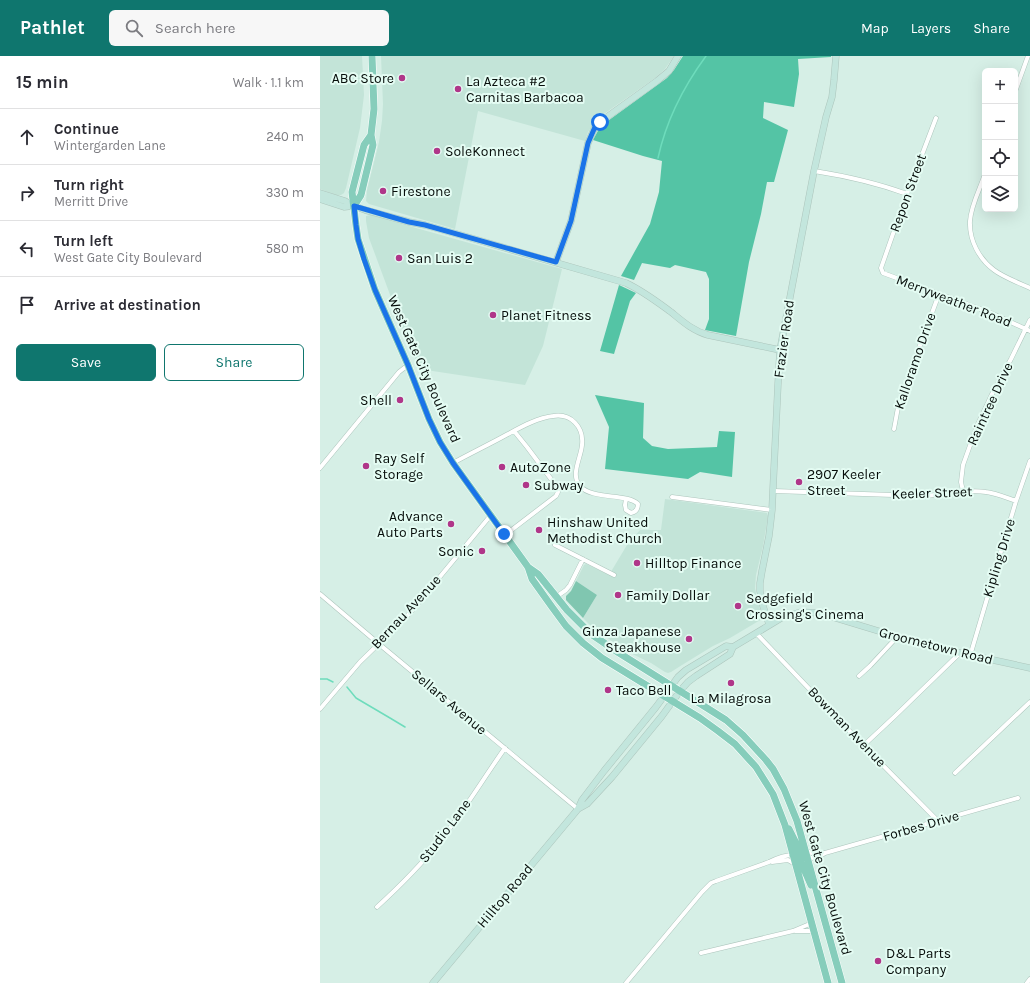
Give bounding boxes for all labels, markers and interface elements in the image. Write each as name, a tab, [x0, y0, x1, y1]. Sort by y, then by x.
search box	[109, 10, 389, 46]
text: Pathlet	[20, 17, 85, 39]
icon: search	[123, 17, 145, 39]
text: Search here	[155, 19, 236, 37]
text: Map	[861, 20, 889, 37]
text: Layers	[911, 20, 951, 37]
text: Share	[973, 20, 1010, 37]
map controls	[982, 68, 1018, 212]
button: +	[982, 68, 1018, 104]
place label: ABC Store	[332, 70, 394, 87]
text: 15 min	[16, 72, 69, 92]
marker: ABC Store	[397, 73, 407, 83]
place label: La Azteca #2 Carnitas Barbacoa	[466, 73, 584, 106]
text: Walk · 1.1 km	[233, 75, 304, 90]
marker: La Azteca #2 Carnitas Barbacoa	[453, 84, 463, 94]
button: −	[982, 104, 1018, 140]
route start	[591, 113, 609, 131]
text: Continue	[54, 120, 119, 138]
icon: ahead	[16, 126, 38, 148]
text: 240 m	[266, 129, 304, 144]
text: Wintergarden Lane	[54, 138, 166, 153]
button: locate	[982, 140, 1018, 176]
place label: SoleKonnect	[445, 143, 525, 160]
marker: SoleKonnect	[432, 146, 442, 156]
street label: Repon Street	[886, 152, 930, 234]
text: Turn right	[54, 176, 124, 194]
button: layers	[982, 176, 1018, 212]
icon: right	[16, 182, 38, 204]
place label: Firestone	[391, 183, 451, 200]
text: 330 m	[266, 185, 304, 200]
marker: Firestone	[378, 186, 388, 196]
text: Merritt Drive	[54, 194, 128, 209]
text: Turn left	[54, 232, 113, 250]
icon: left	[16, 238, 38, 260]
text: 580 m	[266, 241, 304, 256]
text: West Gate City Boulevard	[54, 250, 202, 265]
place label: San Luis 2	[407, 250, 473, 267]
marker: San Luis 2	[394, 253, 404, 263]
street label: Merryweather Road	[894, 271, 1014, 331]
street label: West Gate City Boulevard	[384, 293, 464, 445]
icon: arrive	[16, 294, 38, 316]
text: Arrive at destination	[54, 296, 201, 314]
street label: Frazier Road	[770, 299, 798, 379]
place label: Planet Fitness	[501, 307, 592, 324]
marker: Planet Fitness	[488, 310, 498, 320]
street label: Kalloramo Drive	[890, 310, 940, 412]
button: Save	[16, 344, 156, 381]
button: Share	[164, 344, 304, 381]
street label: Raintree Drive	[963, 360, 1017, 448]
place label: Shell	[360, 392, 392, 409]
marker: Shell	[395, 395, 405, 405]
place label: Ray Self Storage	[374, 450, 425, 483]
place label: AutoZone	[510, 459, 571, 476]
marker: Ray Self Storage	[361, 461, 371, 471]
marker: AutoZone	[497, 462, 507, 472]
place label: 2907 Keeler Street	[807, 466, 881, 499]
place label: Subway	[534, 477, 584, 494]
marker: 2907 Keeler Street	[794, 477, 804, 487]
marker: Subway	[521, 480, 531, 490]
street label: Keeler Street	[891, 483, 973, 503]
place label: Advance Auto Parts	[377, 508, 443, 541]
place label: Hinshaw United Methodist Church	[547, 514, 662, 547]
street label: Kipling Drive	[979, 517, 1019, 599]
marker: Advance Auto Parts	[446, 519, 456, 529]
route end	[495, 525, 513, 543]
marker: Hinshaw United Methodist Church	[534, 525, 544, 535]
place label: Sonic	[438, 543, 474, 560]
marker: Sonic	[477, 546, 487, 556]
place label: Hilltop Finance	[645, 555, 741, 572]
marker: Hilltop Finance	[632, 558, 642, 568]
street label: Bernau Avenue	[367, 571, 445, 653]
place label: Family Dollar	[626, 587, 710, 604]
marker: Family Dollar	[613, 590, 623, 600]
place label: Sedgefield Crossing's Cinema	[746, 590, 864, 623]
marker: Sedgefield Crossing's Cinema	[733, 601, 743, 611]
place label: Ginza Japanese Steakhouse	[582, 623, 681, 656]
street label: Groometown Road	[877, 624, 995, 668]
marker: Ginza Japanese Steakhouse	[684, 634, 694, 644]
street label: Sellars Avenue	[408, 666, 490, 738]
marker: La Milagrosa	[726, 678, 736, 688]
place label: Taco Bell	[616, 682, 671, 699]
street label: Bowman Avenue	[804, 683, 890, 771]
marker: Taco Bell	[603, 685, 613, 695]
place label: La Milagrosa	[691, 690, 771, 707]
street label: Studio Lane	[415, 796, 475, 866]
street label: West Gate City Boulevard	[795, 799, 855, 957]
street label: Forbes Drive	[881, 807, 961, 845]
street label: Hilltop Road	[473, 861, 537, 931]
place label: D&L Parts Company	[886, 945, 951, 978]
marker: D&L Parts Company	[873, 956, 883, 966]

